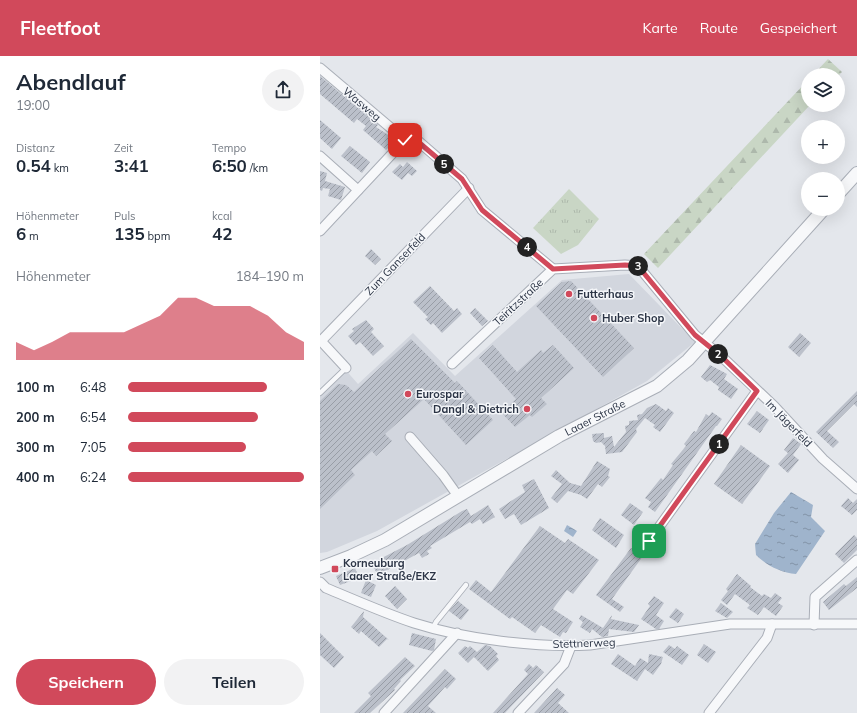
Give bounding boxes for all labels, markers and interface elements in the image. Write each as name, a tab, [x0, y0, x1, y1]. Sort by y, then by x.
text: Fleetfoot	[20, 16, 100, 40]
text: Karte	[643, 19, 678, 37]
text: Route	[700, 19, 738, 37]
text: Gespeichert	[760, 19, 837, 37]
text: Abendlauf	[16, 68, 126, 96]
map controls	[801, 68, 845, 216]
button: layers	[801, 68, 845, 112]
button: share	[262, 69, 304, 111]
street label: Wasweg	[340, 84, 384, 124]
text: 19:00	[16, 97, 50, 113]
button: +	[801, 120, 845, 164]
pin	[388, 123, 422, 157]
icon: check	[394, 129, 416, 151]
text: Distanz	[16, 141, 55, 155]
text: Zeit	[114, 141, 133, 155]
text: Tempo	[212, 141, 246, 155]
pin: 5	[434, 154, 454, 174]
text: 0.54	[16, 155, 51, 176]
text: 3:41	[114, 155, 149, 176]
text: 6:50	[212, 155, 247, 176]
text: 5	[441, 157, 447, 171]
text: km	[51, 161, 69, 175]
text: /km	[247, 161, 268, 175]
button: −	[801, 172, 845, 216]
text: Höhenmeter	[16, 209, 79, 223]
text: Puls	[114, 209, 136, 223]
text: kcal	[212, 209, 232, 223]
text: 6	[16, 223, 26, 244]
text: 135	[114, 223, 145, 244]
text: 42	[212, 223, 232, 244]
text: m	[26, 229, 39, 243]
text: bpm	[145, 229, 170, 243]
street label: Zum Ganserfeld	[362, 230, 428, 298]
pin: 4	[517, 237, 537, 257]
text: 4	[524, 240, 530, 254]
pin: 3	[628, 256, 648, 276]
text: 3	[635, 259, 641, 273]
text: Höhenmeter	[16, 268, 90, 284]
text: 184–190 m	[236, 268, 304, 284]
street label: Teiritzstraße	[490, 275, 546, 329]
place label: Futterhaus	[577, 287, 634, 301]
marker: Futterhaus	[564, 289, 574, 299]
place label: Huber Shop	[602, 311, 664, 325]
marker: Huber Shop	[589, 313, 599, 323]
pin: 2	[708, 344, 728, 364]
text: 2	[715, 347, 721, 361]
text: 100 m	[16, 379, 55, 395]
text: 6:48	[80, 379, 106, 395]
place label: Eurospar	[416, 387, 464, 401]
marker: Eurospar	[403, 389, 413, 399]
street label: Laaer Straße	[562, 396, 628, 439]
street label: Im Jägerfeld	[763, 396, 815, 450]
place label: Dangl & Dietrich	[433, 402, 519, 416]
marker: Dangl & Dietrich	[522, 404, 532, 414]
text: 200 m	[16, 409, 55, 425]
text: 6:54	[80, 409, 106, 425]
pin: 1	[709, 434, 729, 454]
text: 1	[716, 437, 722, 451]
text: 300 m	[16, 439, 55, 455]
text: 7:05	[80, 439, 106, 455]
text: 400 m	[16, 469, 55, 485]
text: 6:24	[80, 469, 106, 485]
pin	[632, 524, 666, 558]
icon: arrive	[638, 530, 660, 552]
place label: Korneuburg Laaer Straße/EKZ	[343, 556, 436, 583]
marker: Korneuburg Laaer Straße/EKZ	[330, 564, 340, 574]
street label: Stettnerweg	[552, 635, 616, 651]
button: Speichern	[16, 659, 156, 705]
button: Teilen	[164, 659, 304, 705]

